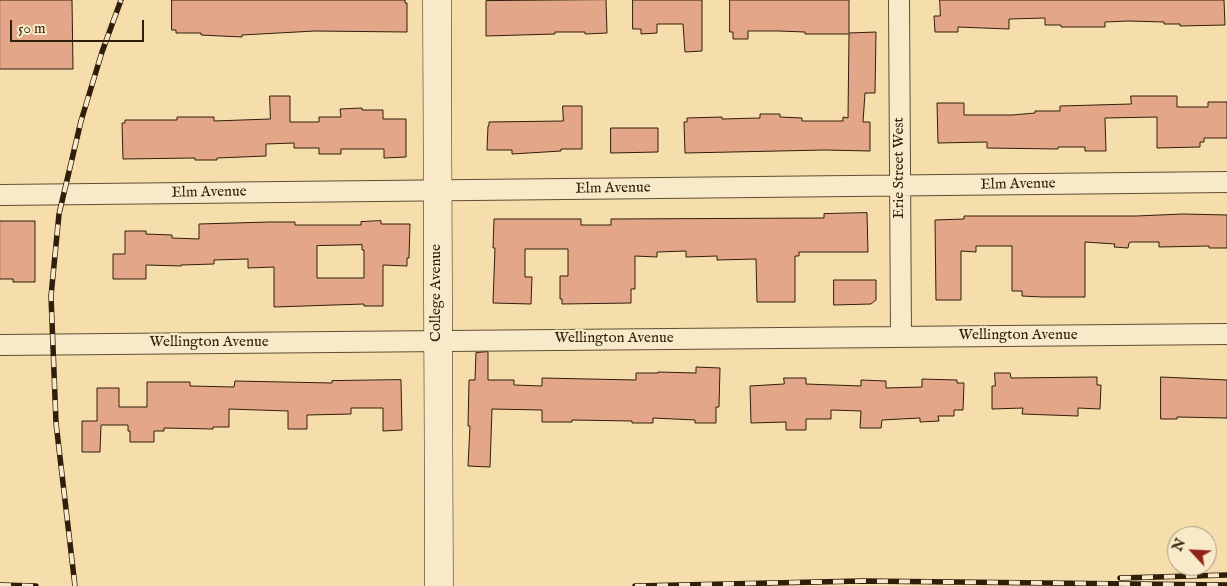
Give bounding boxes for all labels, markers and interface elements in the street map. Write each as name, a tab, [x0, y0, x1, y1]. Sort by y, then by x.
scale bar	[12, 10, 146, 42]
text: 50 m	[18, 19, 46, 38]
street label: Erie Street West	[891, 117, 909, 219]
street label: Elm Avenue	[980, 175, 1056, 195]
street label: Elm Avenue	[575, 179, 651, 199]
street label: Elm Avenue	[171, 183, 247, 203]
street label: College Avenue	[428, 244, 446, 342]
street label: Wellington Avenue	[958, 327, 1078, 345]
street label: Wellington Avenue	[554, 330, 674, 348]
street label: Wellington Avenue	[149, 334, 269, 352]
north arrow	[1167, 526, 1217, 576]
text: N	[1169, 536, 1190, 554]

